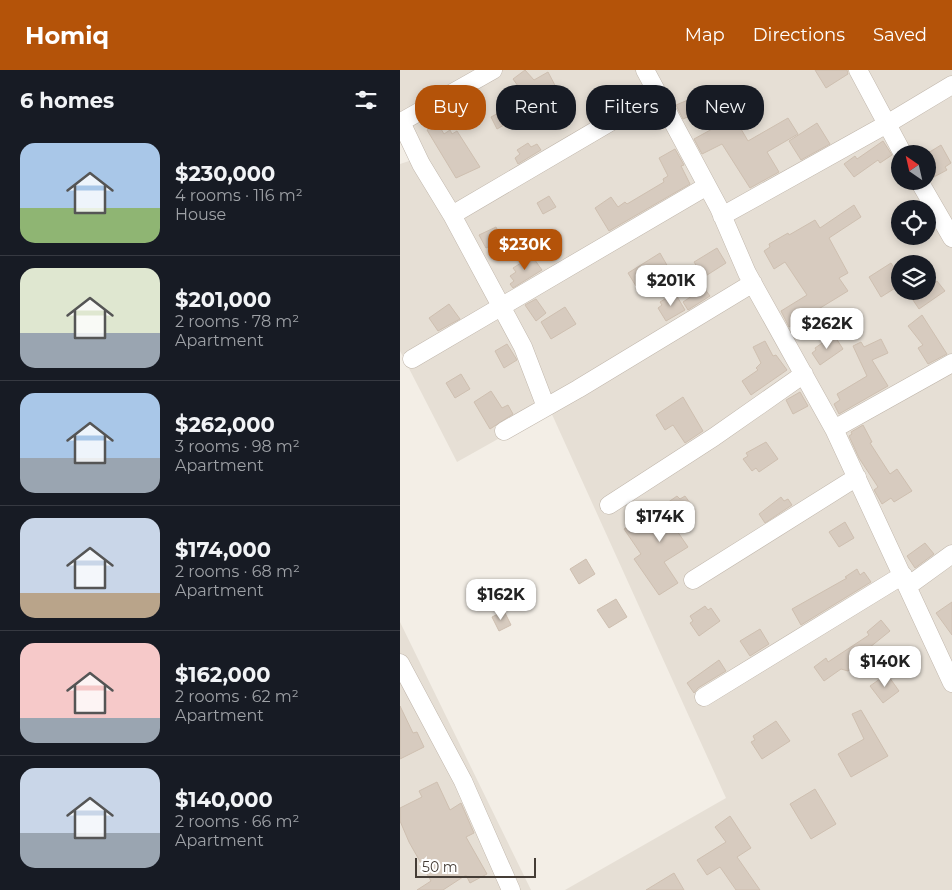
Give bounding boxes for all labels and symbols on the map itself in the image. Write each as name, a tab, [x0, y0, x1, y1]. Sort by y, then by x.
north arrow	[891, 145, 936, 190]
pin: $230K	[490, 228, 560, 271]
pin: $201K	[636, 264, 706, 307]
pin: $262K	[792, 308, 862, 350]
pin: $174K	[625, 500, 695, 543]
pin: $162K	[466, 578, 536, 621]
pin: $140K	[850, 646, 920, 688]
scale bar	[415, 855, 536, 878]

